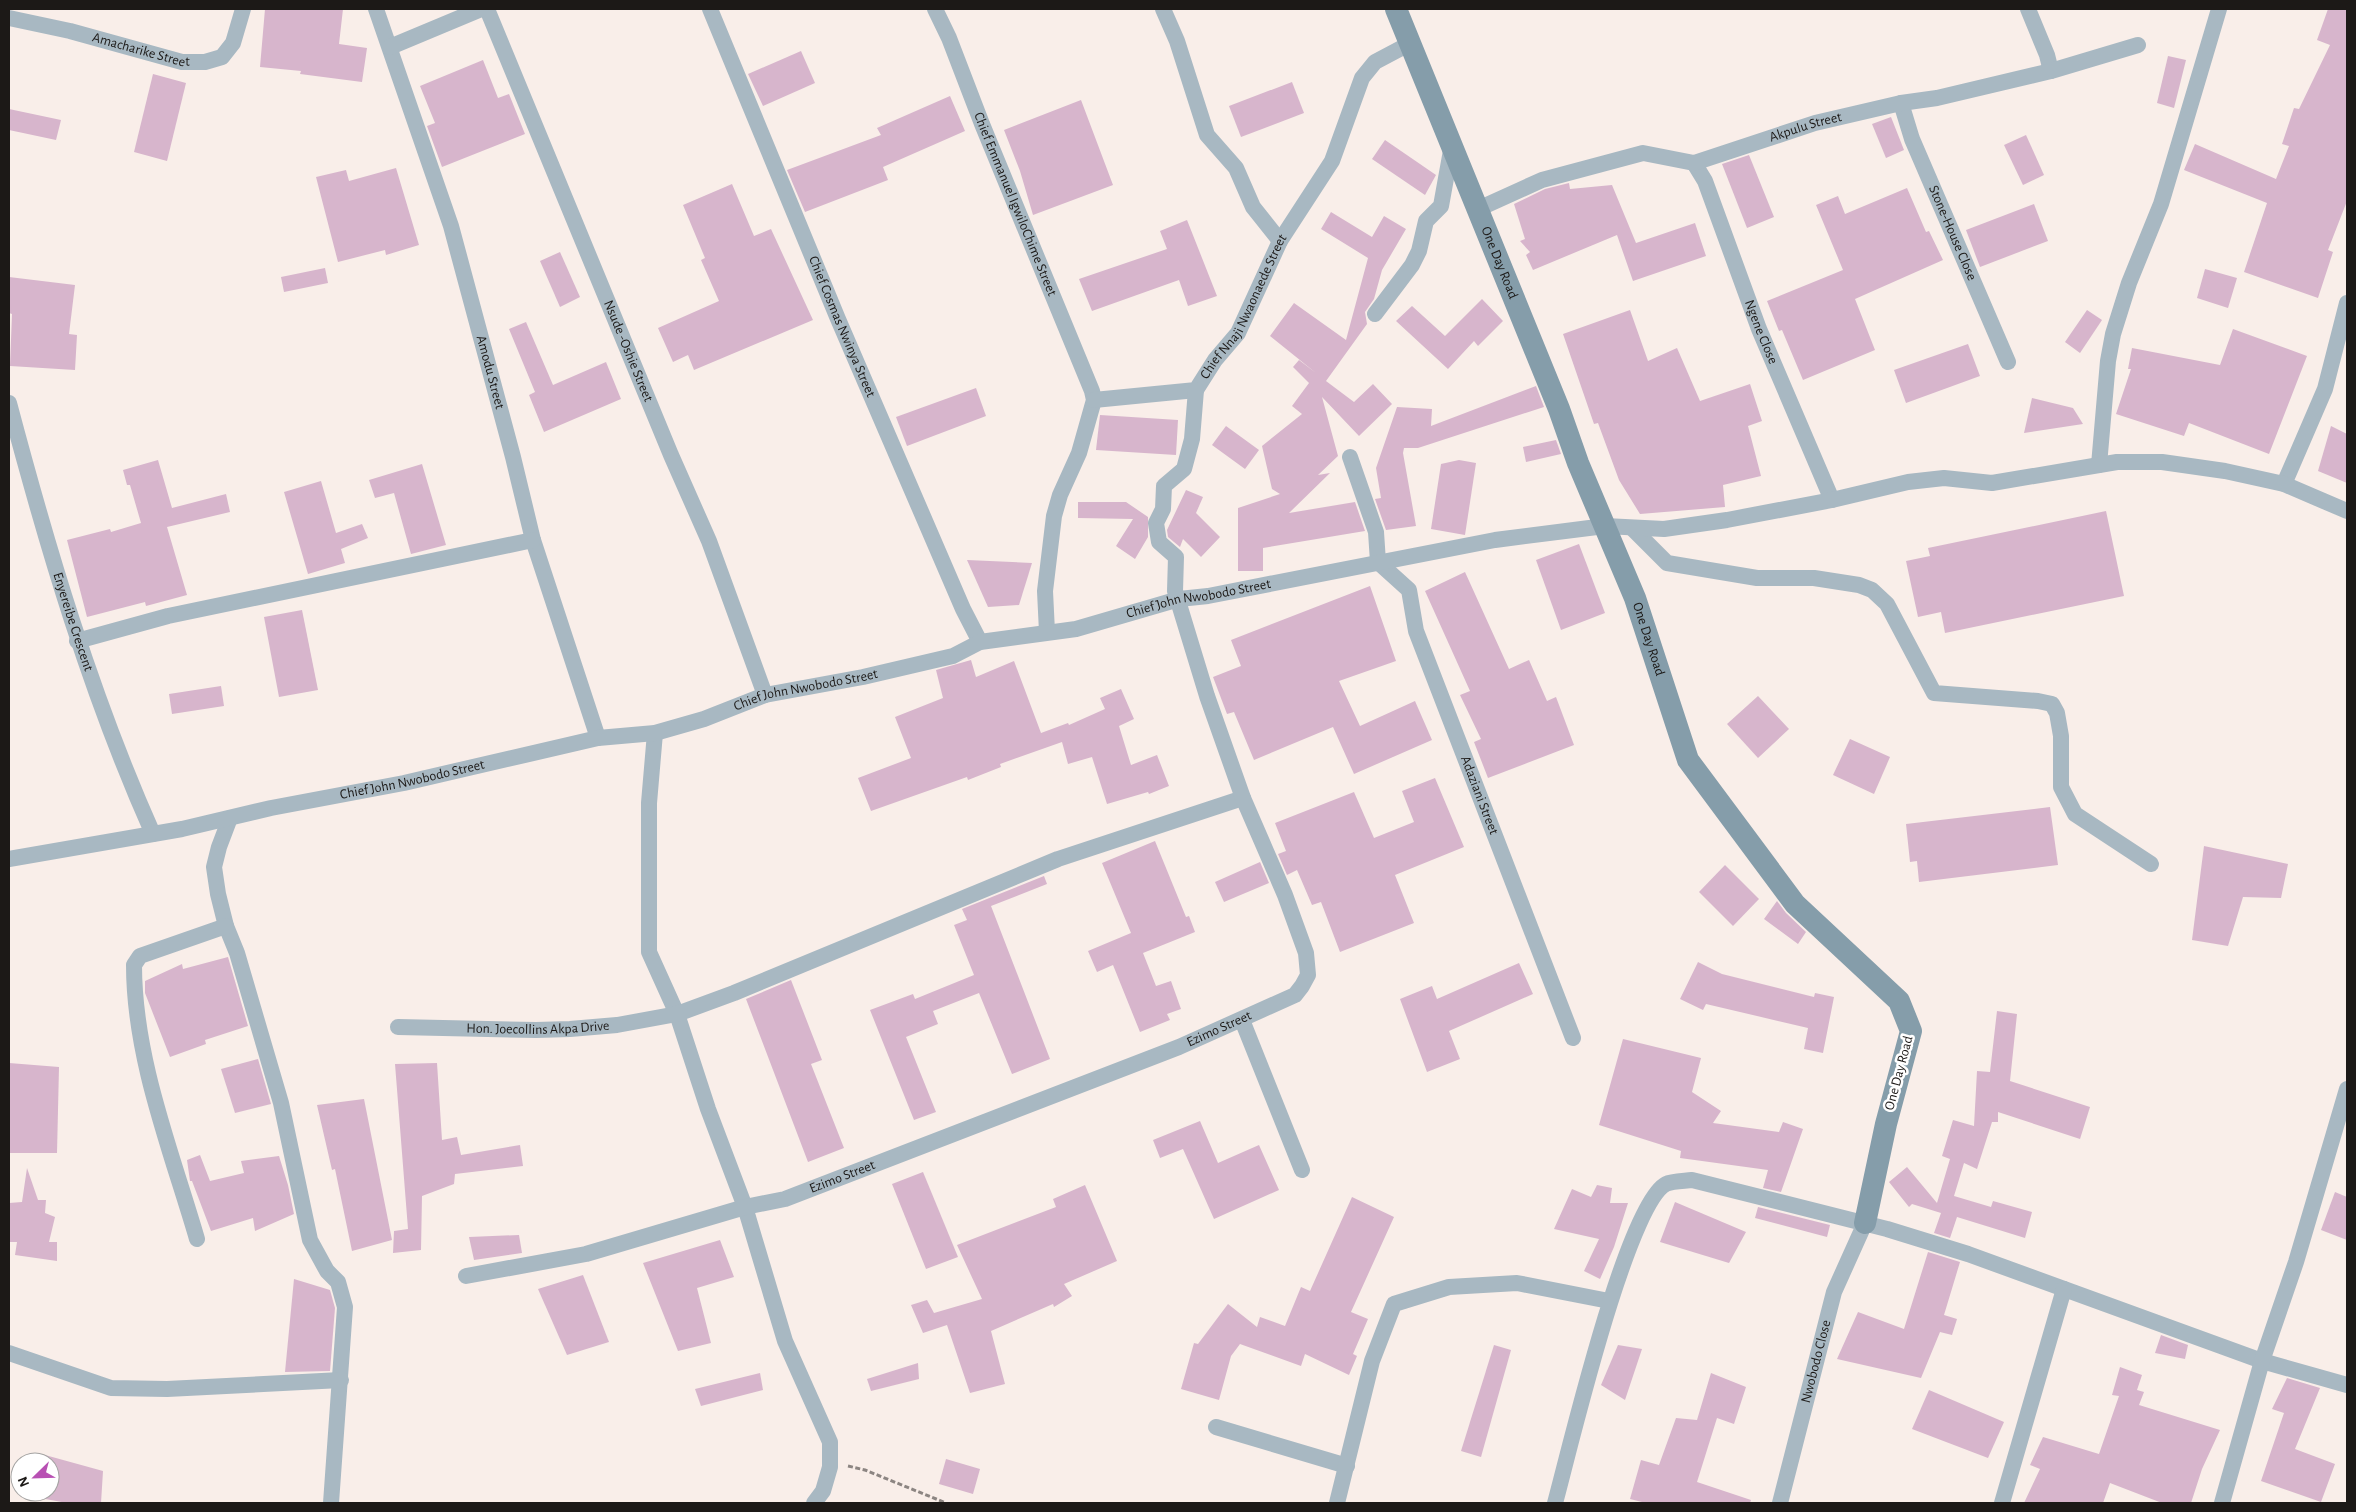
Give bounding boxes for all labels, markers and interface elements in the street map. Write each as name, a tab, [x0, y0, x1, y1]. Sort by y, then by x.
street label: Amacharike Street	[91, 30, 190, 70]
street label: Chief Emmanuel IgwiloChime Street	[971, 110, 1059, 298]
street label: Akpulu Street	[1768, 110, 1844, 145]
street label: Stone-House Close	[1926, 184, 1979, 283]
street label: One Day Road	[1478, 225, 1520, 301]
street label: Chief Nnaji Nwaonaede Street	[1198, 231, 1290, 382]
street label: Chief Cosmas Nwinya Street	[806, 254, 878, 400]
street label: Nsude -Oshie Street	[601, 298, 655, 404]
street label: Ngene Close	[1742, 298, 1780, 366]
street label: Amodu Street	[474, 334, 507, 411]
street label: Enyereibe Crescent	[50, 571, 96, 674]
street label: Chief John Nwobodo Street	[1125, 577, 1272, 621]
street label: One Day Road	[1630, 601, 1667, 678]
street label: Chief John Nwobodo Street	[732, 667, 880, 714]
street label: Adaziani Street	[1458, 754, 1501, 837]
street label: Chief John Nwobodo Street	[339, 757, 486, 802]
street label: Ezimo Street	[1185, 1008, 1254, 1049]
street label: Hon. Joecollins Akpa Drive	[466, 1019, 610, 1037]
street label: One Day Road	[1882, 1034, 1916, 1112]
street label: Ezimo Street	[808, 1158, 878, 1196]
street label: Nwobodo Close	[1799, 1319, 1834, 1405]
north arrow	[10, 1452, 60, 1502]
text: N	[16, 1474, 32, 1489]

